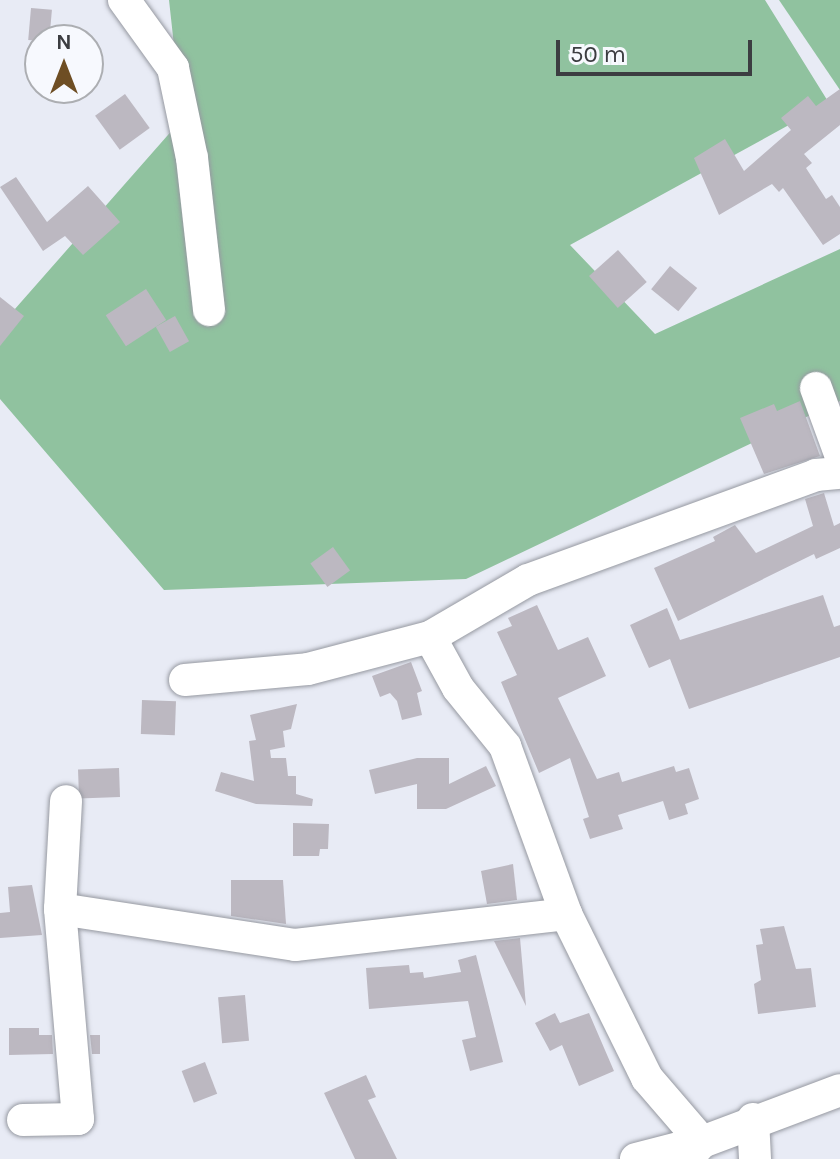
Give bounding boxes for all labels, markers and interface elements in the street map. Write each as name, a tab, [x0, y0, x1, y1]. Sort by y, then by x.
north arrow	[24, 24, 104, 104]
scale bar	[560, 24, 756, 74]
text: N	[56, 29, 72, 55]
text: 50 m	[570, 40, 626, 68]

